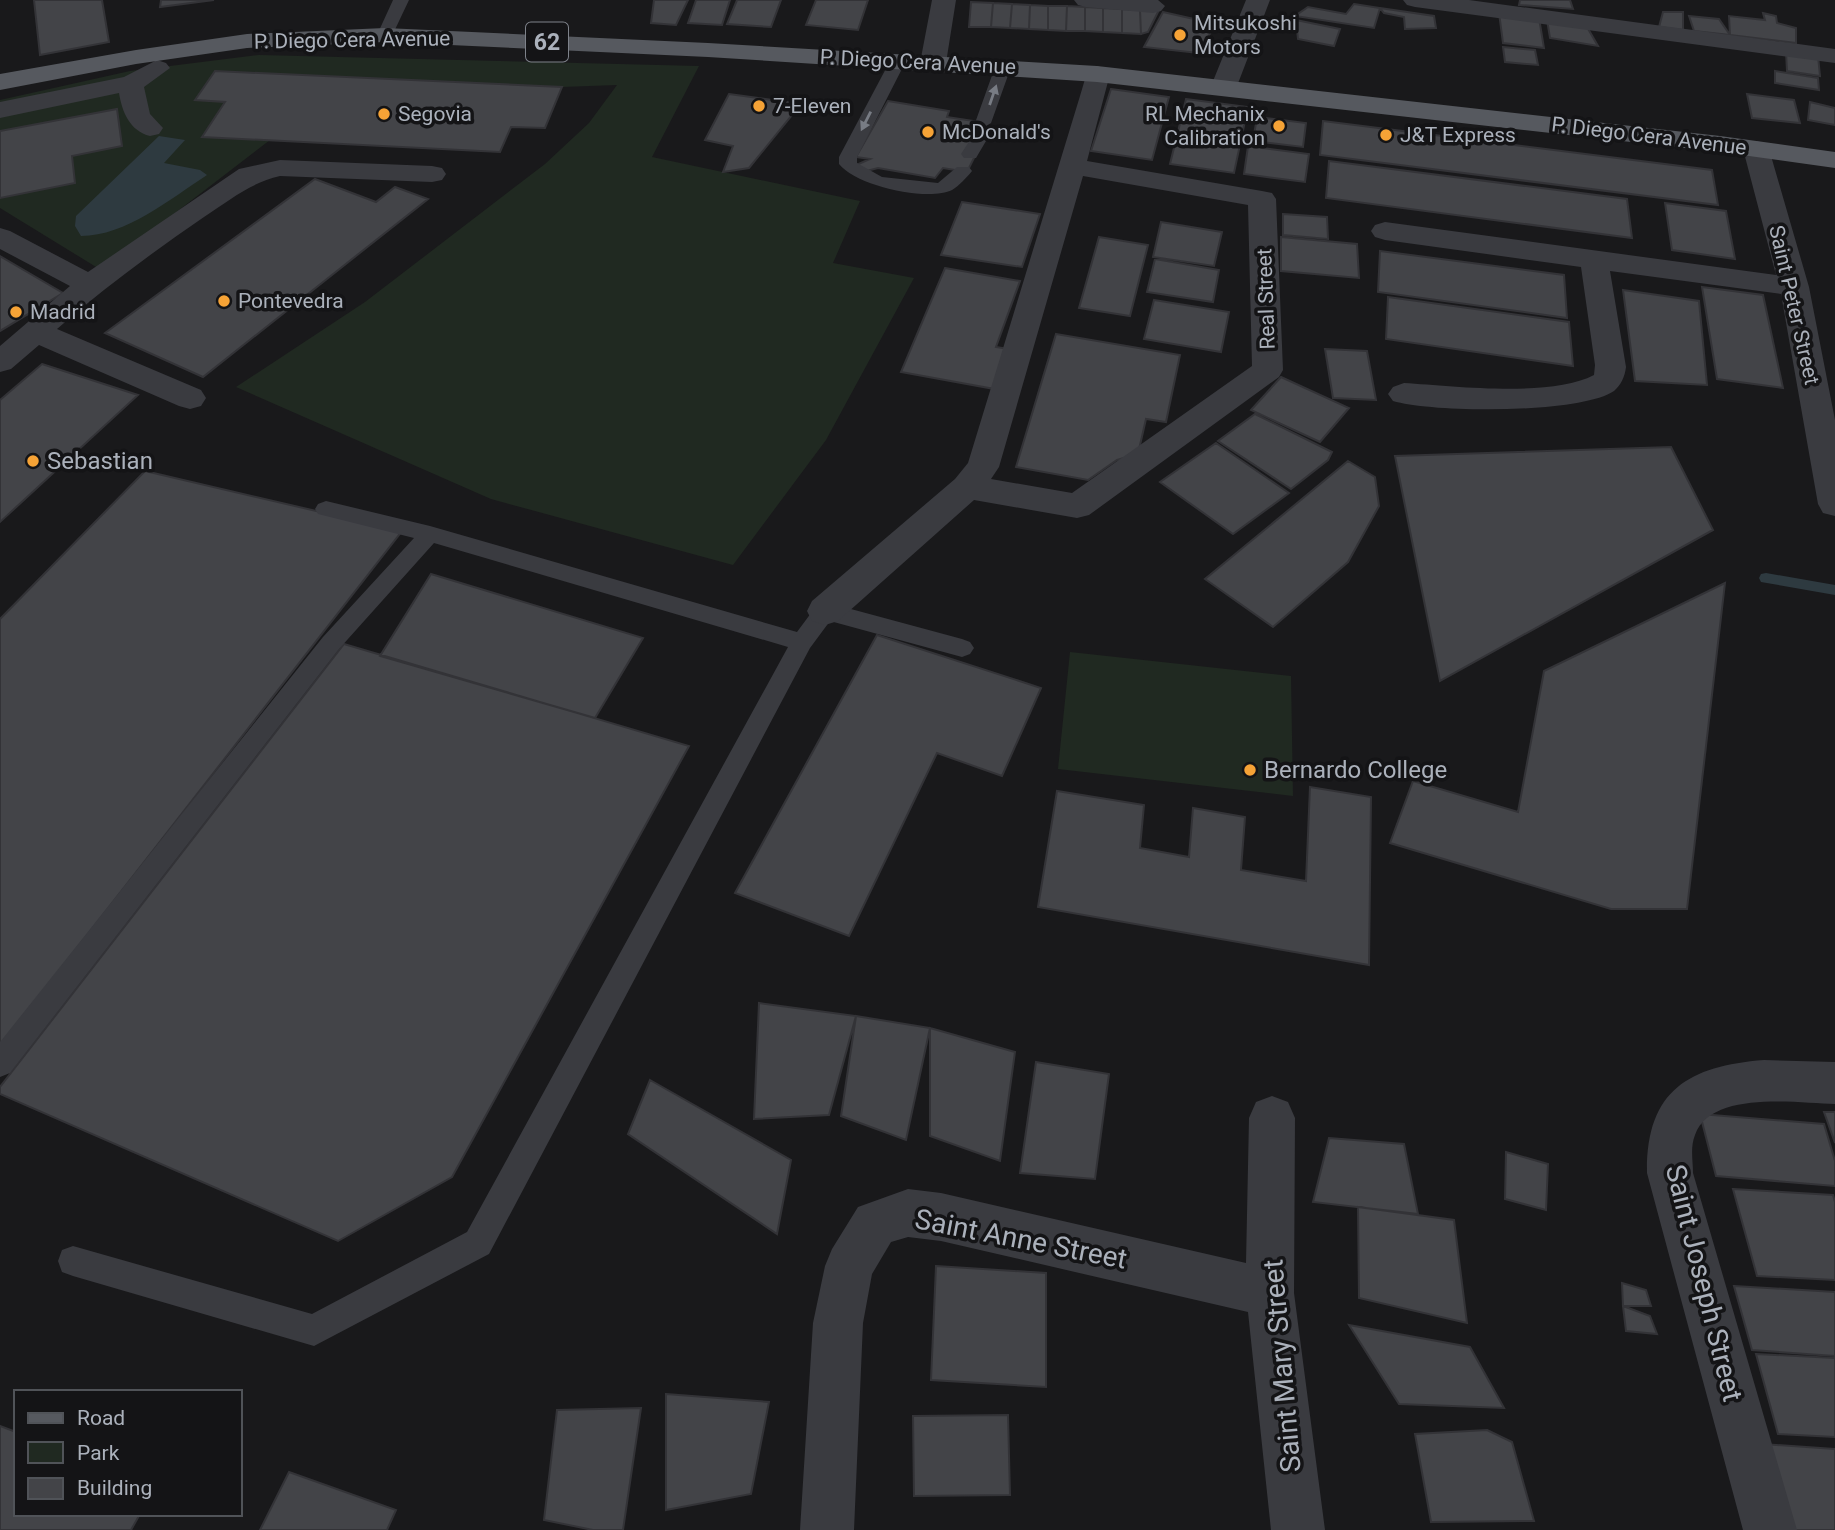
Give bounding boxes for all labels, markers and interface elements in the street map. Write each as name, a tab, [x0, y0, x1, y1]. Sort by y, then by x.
place label: Mitsukoshi Motors	[1194, 11, 1297, 59]
road number: 62	[526, 22, 568, 61]
street label: P. Diego Cera Avenue	[254, 26, 450, 54]
marker: Mitsukoshi Motors	[1172, 27, 1188, 43]
street label: P. Diego Cera Avenue	[819, 45, 1017, 79]
one-way arrow	[988, 84, 999, 105]
place label: 7-Eleven	[773, 94, 851, 118]
marker: 7-Eleven	[751, 98, 767, 114]
place label: Segovia	[398, 102, 472, 126]
place label: RL Mechanix Calibration	[1145, 102, 1265, 150]
marker: Segovia	[376, 106, 392, 122]
one-way arrow	[861, 111, 872, 131]
street label: P. Diego Cera Avenue	[1550, 112, 1748, 160]
marker: RL Mechanix Calibration	[1271, 118, 1287, 134]
place label: McDonald's	[942, 120, 1051, 144]
place label: J&T Express	[1400, 123, 1516, 147]
marker: McDonald's	[920, 124, 936, 140]
marker: J&T Express	[1378, 127, 1394, 143]
street label: Saint Peter Street	[1764, 223, 1824, 387]
street label: Real Street	[1252, 248, 1280, 350]
place label: Pontevedra	[238, 289, 344, 313]
marker: Pontevedra	[216, 293, 232, 309]
place label: Madrid	[30, 300, 96, 324]
marker: Madrid	[8, 304, 24, 320]
place label: Sebastian	[47, 447, 153, 475]
marker: Sebastian	[25, 453, 41, 469]
place label: Bernardo College	[1264, 756, 1447, 784]
marker: Bernardo College	[1242, 762, 1258, 778]
street label: Saint Joseph Street	[1659, 1161, 1749, 1405]
street label: Saint Anne Street	[912, 1202, 1130, 1276]
street label: Saint Mary Street	[1256, 1258, 1308, 1474]
legend	[14, 1390, 242, 1516]
text: Road	[77, 1406, 125, 1430]
text: Park	[77, 1441, 120, 1465]
text: Building	[77, 1476, 152, 1500]

